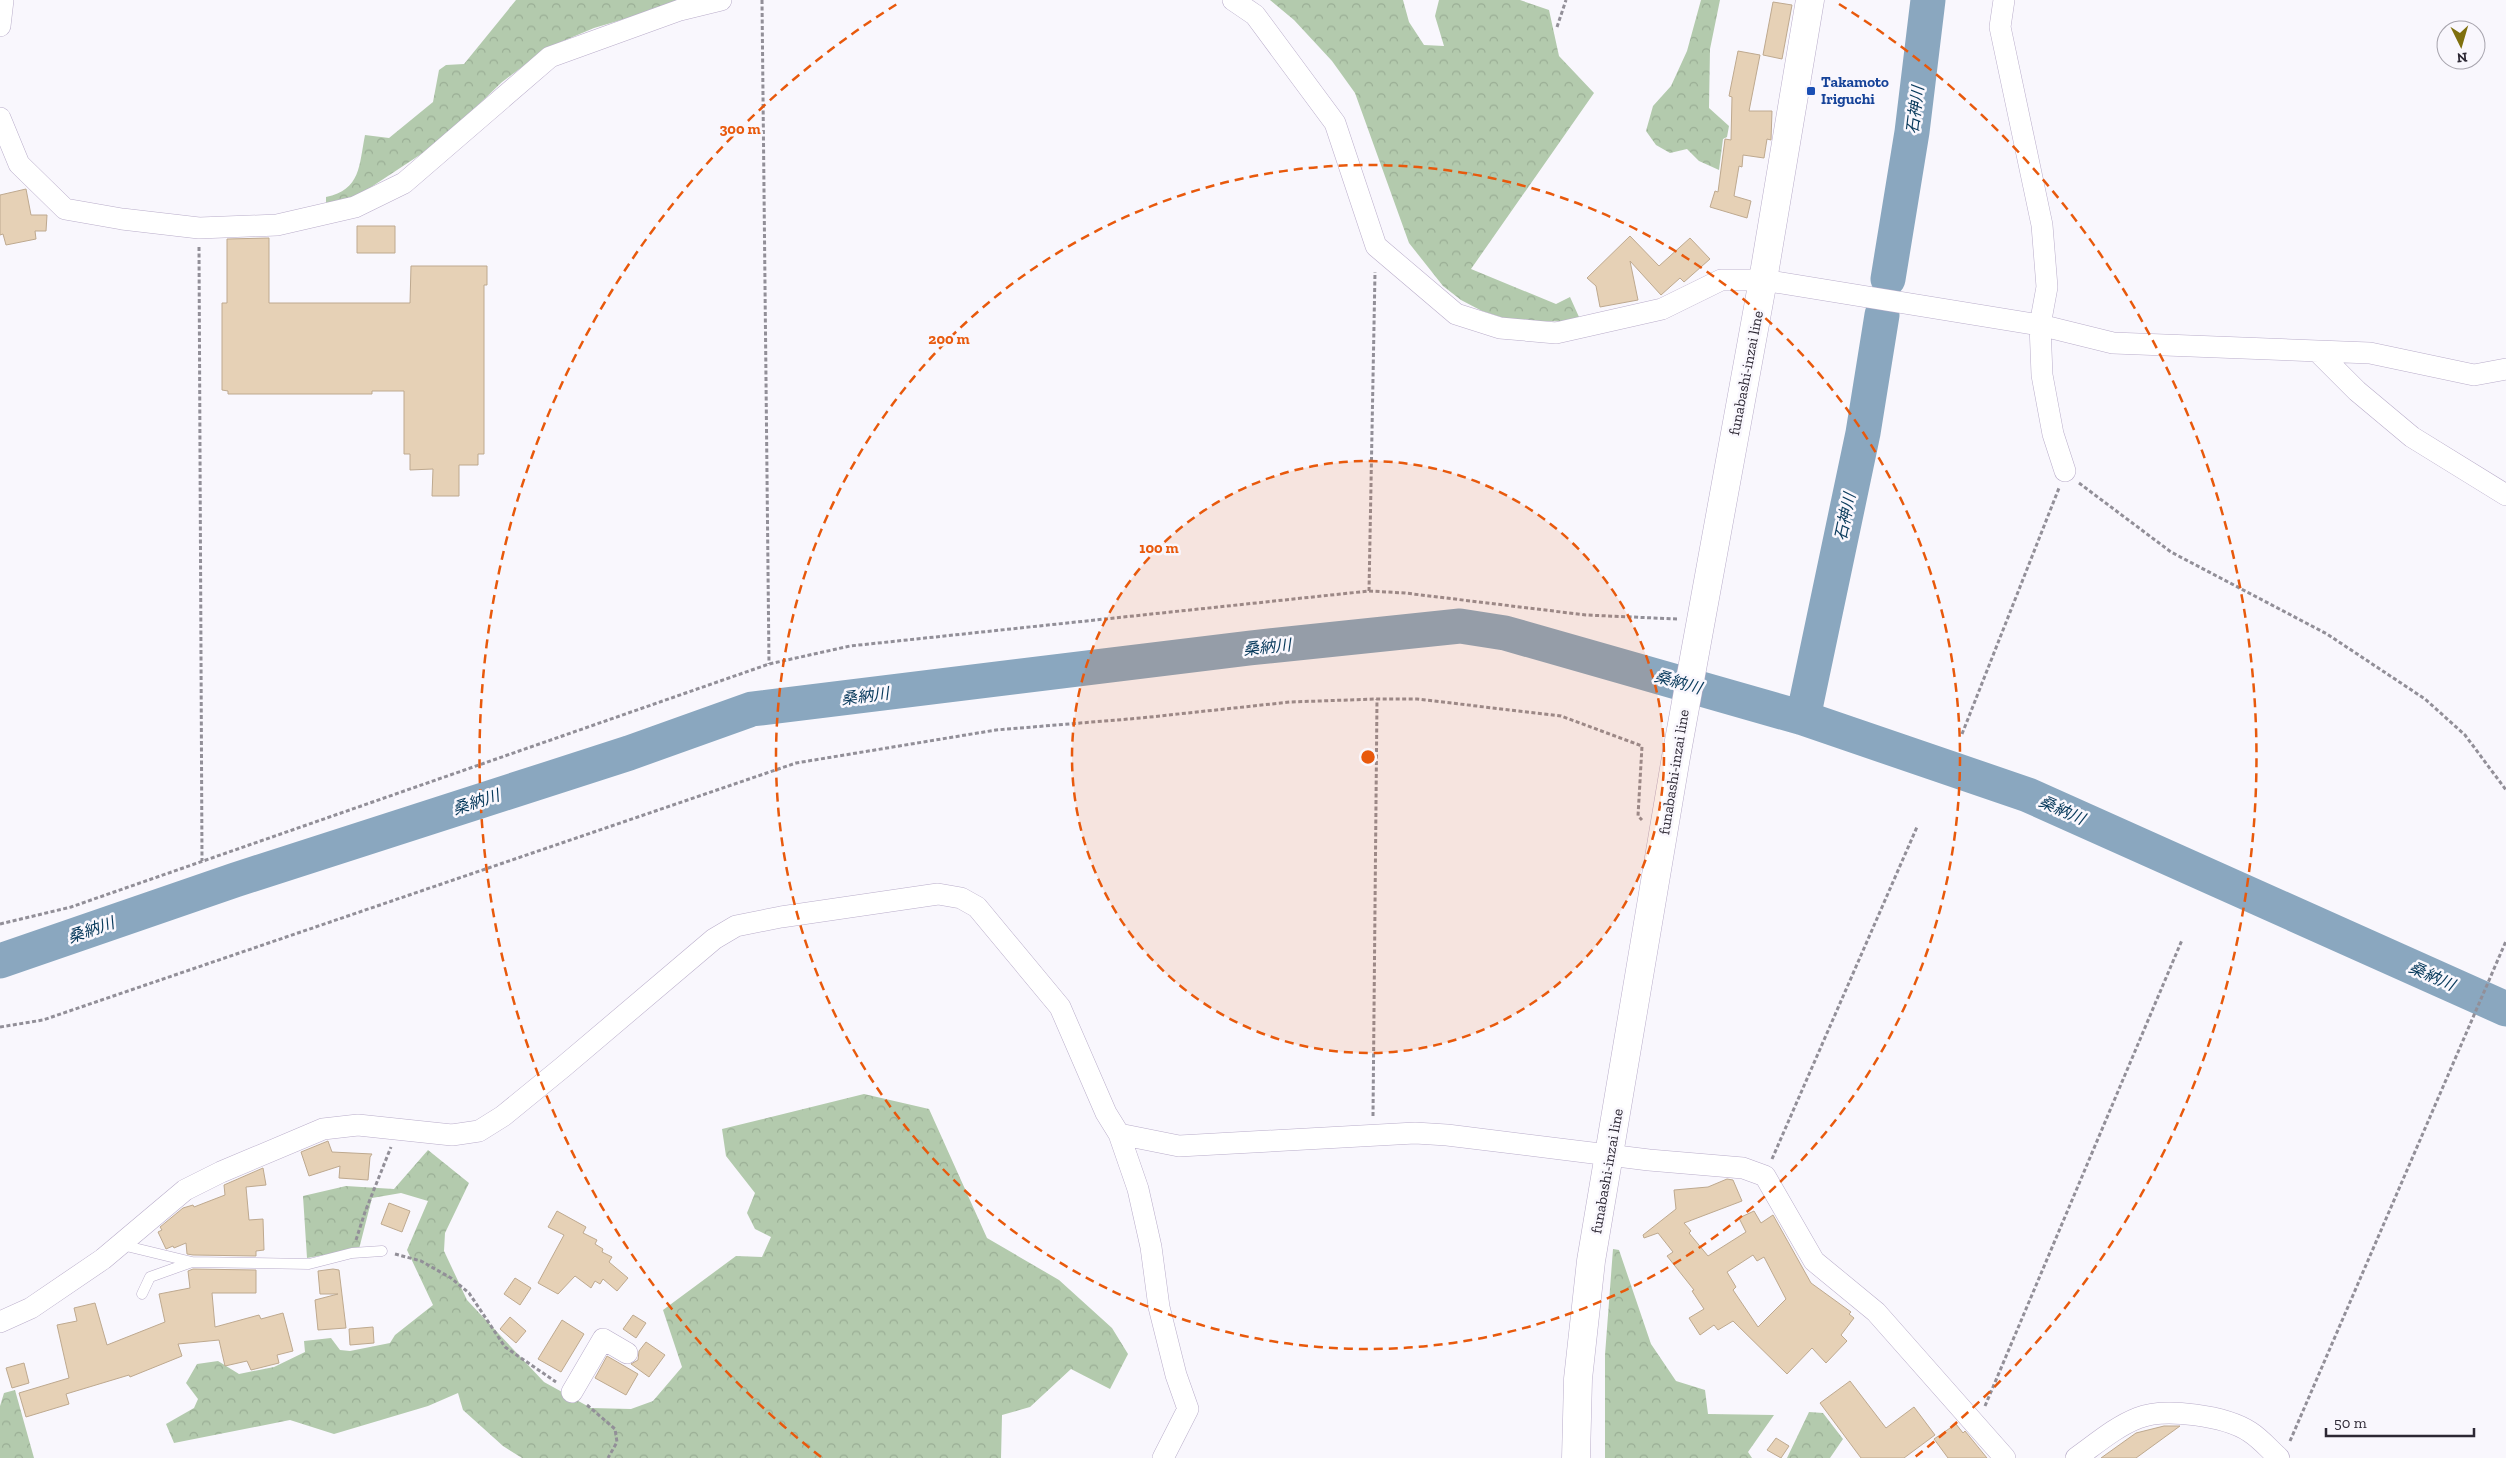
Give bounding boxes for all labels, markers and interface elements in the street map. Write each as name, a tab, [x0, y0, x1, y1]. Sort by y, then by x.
north arrow	[2436, 20, 2486, 70]
text: N	[2456, 49, 2468, 66]
place label: Takamoto Iriguchi	[1821, 73, 1889, 108]
water label: 石神川	[1903, 83, 1928, 135]
marker: Takamoto Iriguchi	[1805, 85, 1817, 97]
text: 300 m	[719, 120, 761, 138]
street label: funabashi-inzai line	[1725, 309, 1767, 437]
text: 200 m	[928, 330, 970, 348]
water label: 石神川	[1831, 490, 1860, 542]
text: 100 m	[1139, 539, 1179, 557]
water label: 桑納川	[1242, 635, 1294, 659]
water label: 桑納川	[1652, 666, 1706, 698]
water label: 桑納川	[840, 683, 892, 708]
street label: funabashi-inzai line	[1655, 708, 1693, 836]
centre of rings	[1359, 748, 1377, 766]
water label: 桑納川	[450, 785, 504, 818]
water label: 桑納川	[2036, 792, 2090, 829]
water label: 桑納川	[65, 913, 119, 947]
water label: 桑納川	[2406, 958, 2460, 995]
street label: funabashi-inzai line	[1587, 1107, 1627, 1235]
scale bar	[2326, 1406, 2474, 1438]
text: 50 m	[2334, 1414, 2367, 1432]

